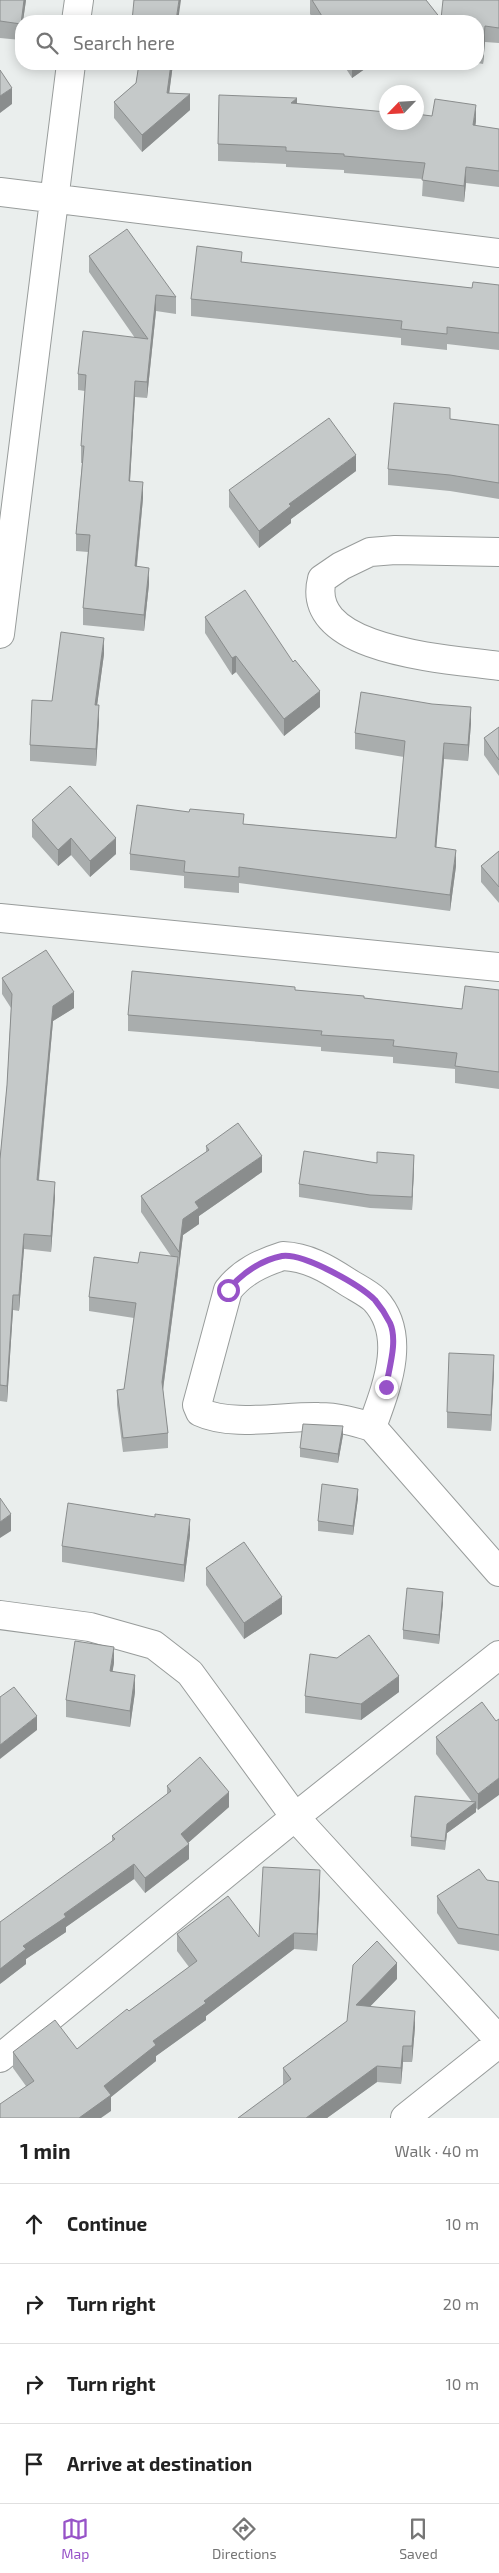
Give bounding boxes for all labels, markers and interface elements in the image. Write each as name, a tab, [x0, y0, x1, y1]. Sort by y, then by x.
search box	[15, 15, 484, 70]
icon: search	[33, 29, 61, 57]
text: Search here	[73, 31, 175, 54]
north arrow	[379, 85, 424, 130]
route start	[217, 1279, 240, 1302]
route end	[375, 1376, 398, 1399]
text: 1 min	[20, 2138, 71, 2163]
text: Walk · 40 m	[395, 2141, 479, 2160]
icon: ahead	[20, 2210, 48, 2238]
text: Continue	[67, 2212, 147, 2235]
text: 10 m	[445, 2214, 479, 2233]
icon: right	[20, 2290, 48, 2318]
text: Turn right	[67, 2292, 155, 2315]
text: 20 m	[443, 2294, 479, 2313]
icon: right	[20, 2370, 48, 2398]
text: Turn right	[67, 2372, 155, 2395]
text: 10 m	[445, 2374, 479, 2393]
icon: arrive	[20, 2450, 48, 2478]
text: Arrive at destination	[67, 2452, 252, 2475]
tab: Map	[61, 2515, 89, 2562]
tab: Directions	[212, 2515, 277, 2562]
tab: Saved	[399, 2515, 438, 2562]

